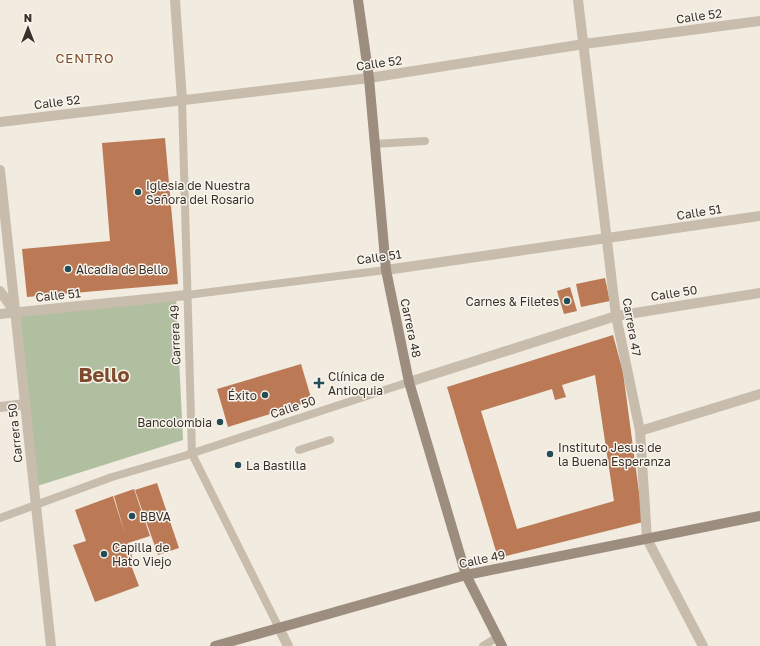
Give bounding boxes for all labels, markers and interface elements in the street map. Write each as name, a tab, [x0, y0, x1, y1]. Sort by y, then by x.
street label: Calle 52	[675, 5, 723, 27]
north arrow	[8, 8, 48, 48]
text: N	[24, 11, 32, 24]
district label: CENTRO	[55, 50, 115, 66]
street label: Calle 52	[355, 52, 403, 74]
street label: Calle 52	[33, 92, 81, 112]
place label: Iglesia de Nuestra Señora del Rosario	[146, 178, 254, 207]
marker: Iglesia de Nuestra Señora del Rosario	[133, 187, 143, 197]
street label: Calle 51	[675, 201, 723, 223]
street label: Calle 51	[356, 246, 403, 268]
place label: Alcadia de Bello	[76, 262, 168, 277]
marker: Alcadia de Bello	[63, 264, 73, 274]
street label: Calle 50	[650, 282, 698, 304]
street label: Calle 51	[35, 285, 81, 305]
place label: Carnes & Filetes	[465, 294, 559, 309]
marker: Carnes & Filetes	[562, 296, 572, 306]
street label: Carrera 48	[397, 297, 425, 359]
street label: Carrera 47	[619, 297, 645, 357]
street label: Carrera 49	[166, 305, 184, 365]
district label: Bello	[78, 362, 130, 386]
place label: Clínica de Antioquia	[328, 369, 385, 398]
marker: Clínica de Antioquia	[313, 377, 325, 389]
place label: Éxito	[228, 388, 257, 403]
marker: Éxito	[260, 390, 270, 400]
street label: Calle 50	[268, 393, 318, 421]
street label: Carrera 50	[4, 402, 26, 464]
place label: Bancolombia	[137, 415, 212, 430]
marker: Bancolombia	[215, 417, 225, 427]
place label: Instituto Jesus de la Buena Esperanza	[558, 440, 671, 469]
marker: Instituto Jesus de la Buena Esperanza	[545, 449, 555, 459]
place label: La Bastilla	[246, 458, 306, 473]
marker: La Bastilla	[233, 460, 243, 470]
place label: BBVA	[140, 509, 171, 524]
marker: BBVA	[127, 511, 137, 521]
place label: Capilla de Hato Viejo	[112, 540, 171, 569]
street label: Calle 49	[457, 547, 507, 571]
marker: Capilla de Hato Viejo	[99, 549, 109, 559]

